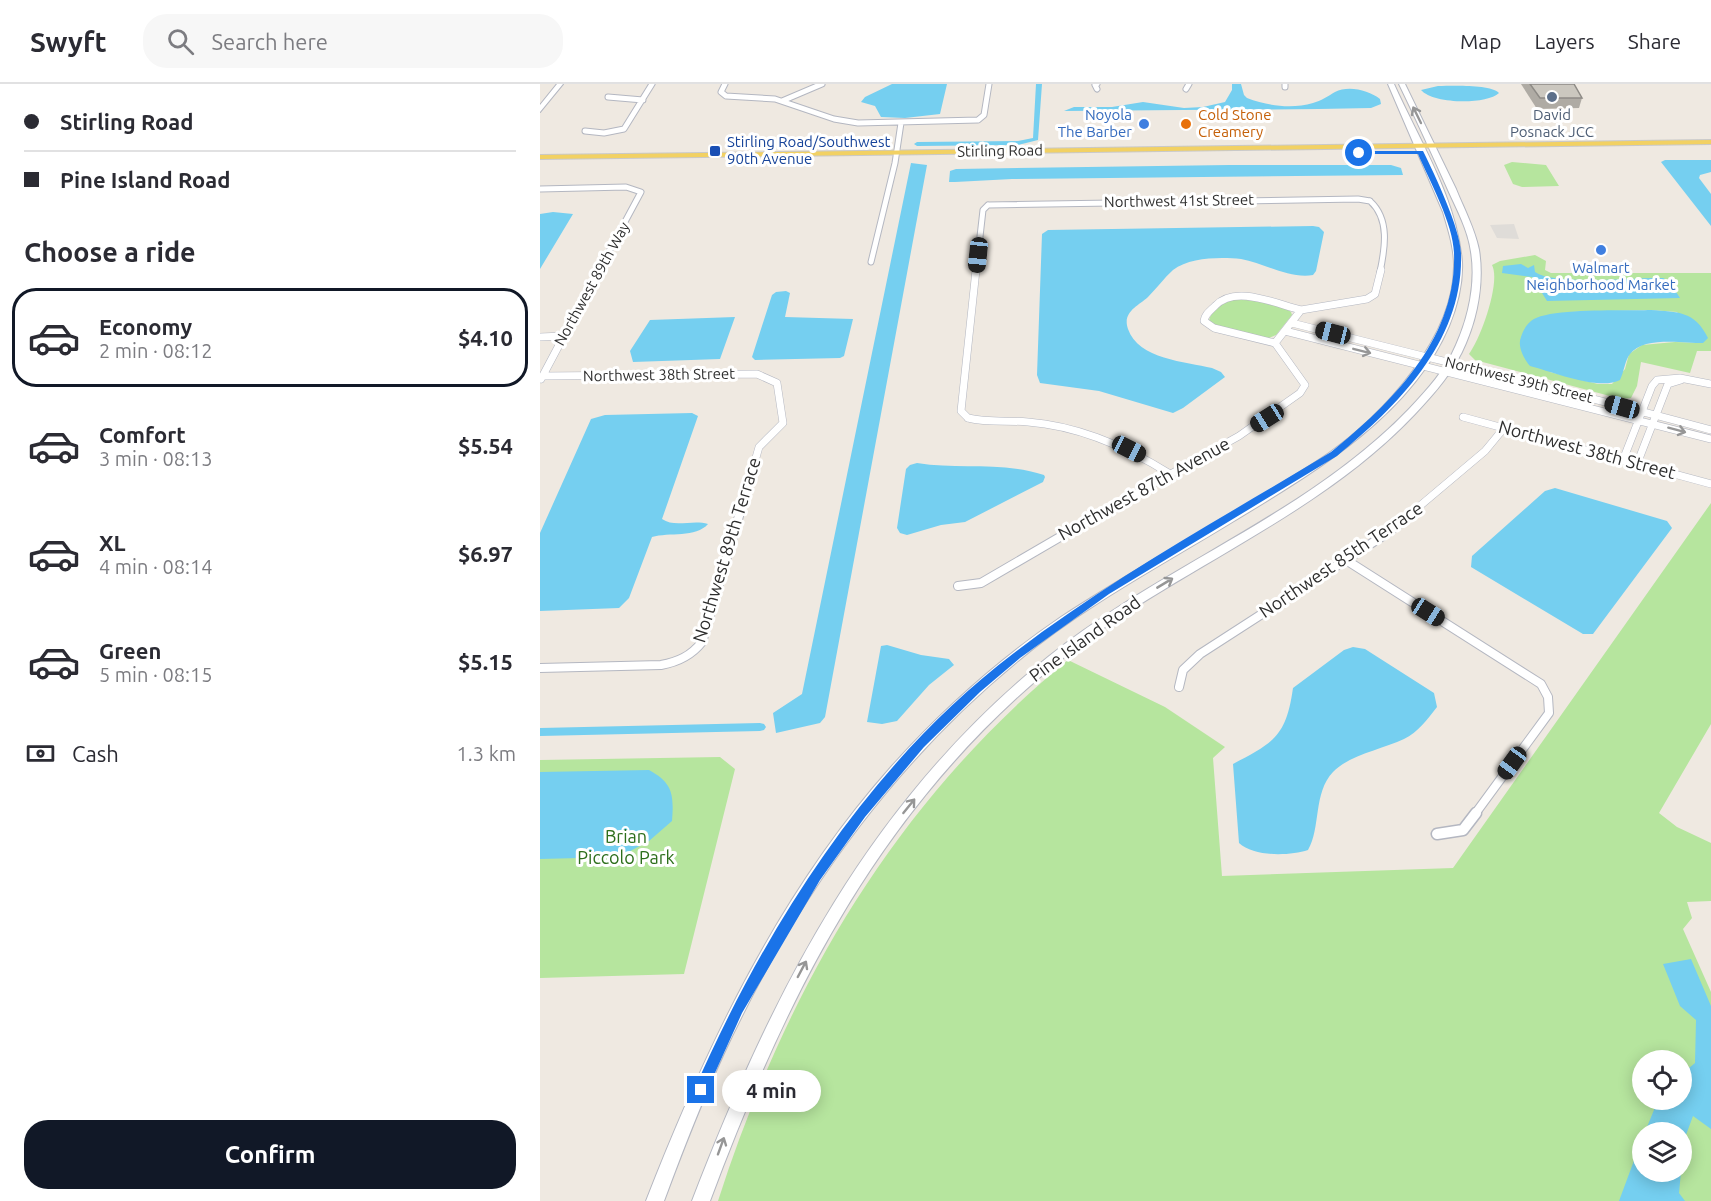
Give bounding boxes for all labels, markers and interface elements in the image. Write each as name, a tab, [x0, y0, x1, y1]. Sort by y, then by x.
search box	[143, 14, 563, 68]
icon: search	[164, 25, 197, 58]
text: Swyft	[30, 26, 107, 57]
text: Search here	[212, 29, 328, 54]
text: Map	[1460, 29, 1501, 53]
text: Layers	[1534, 29, 1595, 53]
text: Share	[1628, 29, 1681, 53]
marker: David Posnack JCC	[1545, 90, 1559, 104]
place label: Noyola The Barber	[1058, 106, 1132, 140]
place label: Cold Stone Creamery	[1198, 106, 1271, 140]
one-way arrow	[1411, 106, 1423, 124]
place label: David Posnack JCC	[1510, 106, 1594, 140]
text: Stirling Road	[60, 109, 193, 134]
marker: Noyola The Barber	[1137, 117, 1151, 131]
marker: Cold Stone Creamery	[1179, 117, 1193, 131]
place label: Stirling Road/Southwest 90th Avenue	[727, 133, 890, 167]
route start	[1345, 139, 1372, 166]
street label: Stirling Road	[957, 141, 1043, 160]
marker: Stirling Road/Southwest 90th Avenue	[708, 144, 722, 158]
text: Pine Island Road	[60, 167, 230, 192]
street label: Northwest 41st Street	[1104, 191, 1254, 210]
street label: Northwest 89th Way	[551, 219, 633, 349]
car	[967, 236, 989, 274]
text: Choose a ride	[24, 237, 196, 267]
marker: Walmart Neighborhood Market	[1594, 243, 1608, 257]
place label: Walmart Neighborhood Market	[1526, 259, 1676, 293]
icon: car	[27, 311, 81, 365]
text: Economy	[99, 314, 192, 339]
car	[1313, 320, 1353, 346]
text: $4.10	[458, 325, 513, 350]
text: 2 min · 08:12	[99, 339, 213, 362]
one-way arrow	[1353, 346, 1372, 358]
street label: Northwest 39th Street	[1443, 353, 1595, 406]
street label: Northwest 38th Street	[583, 365, 735, 384]
car	[1602, 393, 1642, 421]
car	[1247, 401, 1287, 435]
street label: Northwest 38th Street	[1497, 416, 1678, 482]
icon: car	[27, 419, 81, 473]
text: Comfort	[99, 422, 186, 447]
one-way arrow	[1667, 425, 1686, 436]
text: $5.54	[458, 433, 513, 458]
street label: Northwest 87th Avenue	[1054, 433, 1233, 544]
car	[1109, 433, 1149, 465]
text: 3 min · 08:13	[99, 447, 213, 470]
street label: Northwest 89th Terrace	[688, 455, 764, 645]
street label: Northwest 85th Terrace	[1255, 497, 1426, 621]
icon: car	[27, 527, 81, 581]
text: XL	[99, 530, 126, 555]
text: $6.97	[458, 541, 513, 566]
text: 4 min · 08:14	[99, 555, 213, 578]
one-way arrow	[1156, 577, 1173, 589]
street label: Pine Island Road	[1025, 591, 1144, 685]
car	[1408, 595, 1448, 629]
icon: car	[27, 635, 81, 689]
text: Green	[99, 638, 161, 663]
text: $5.15	[458, 649, 513, 674]
text: 5 min · 08:15	[99, 663, 213, 686]
icon: cash	[24, 737, 57, 770]
text: Cash	[72, 741, 119, 766]
text: 1.3 km	[457, 742, 516, 765]
car	[1494, 743, 1530, 783]
one-way arrow	[902, 798, 915, 814]
park label: Brian Piccolo Park	[577, 826, 675, 867]
one-way arrow	[796, 961, 808, 978]
map controls	[1632, 1050, 1692, 1182]
button: locate	[1632, 1050, 1692, 1110]
callout: 4 min	[722, 1069, 821, 1111]
route end	[687, 1076, 714, 1103]
text: 4 min	[746, 1079, 797, 1102]
button: Confirm	[24, 1120, 516, 1189]
button: layers	[1632, 1122, 1692, 1182]
one-way arrow	[716, 1137, 727, 1156]

